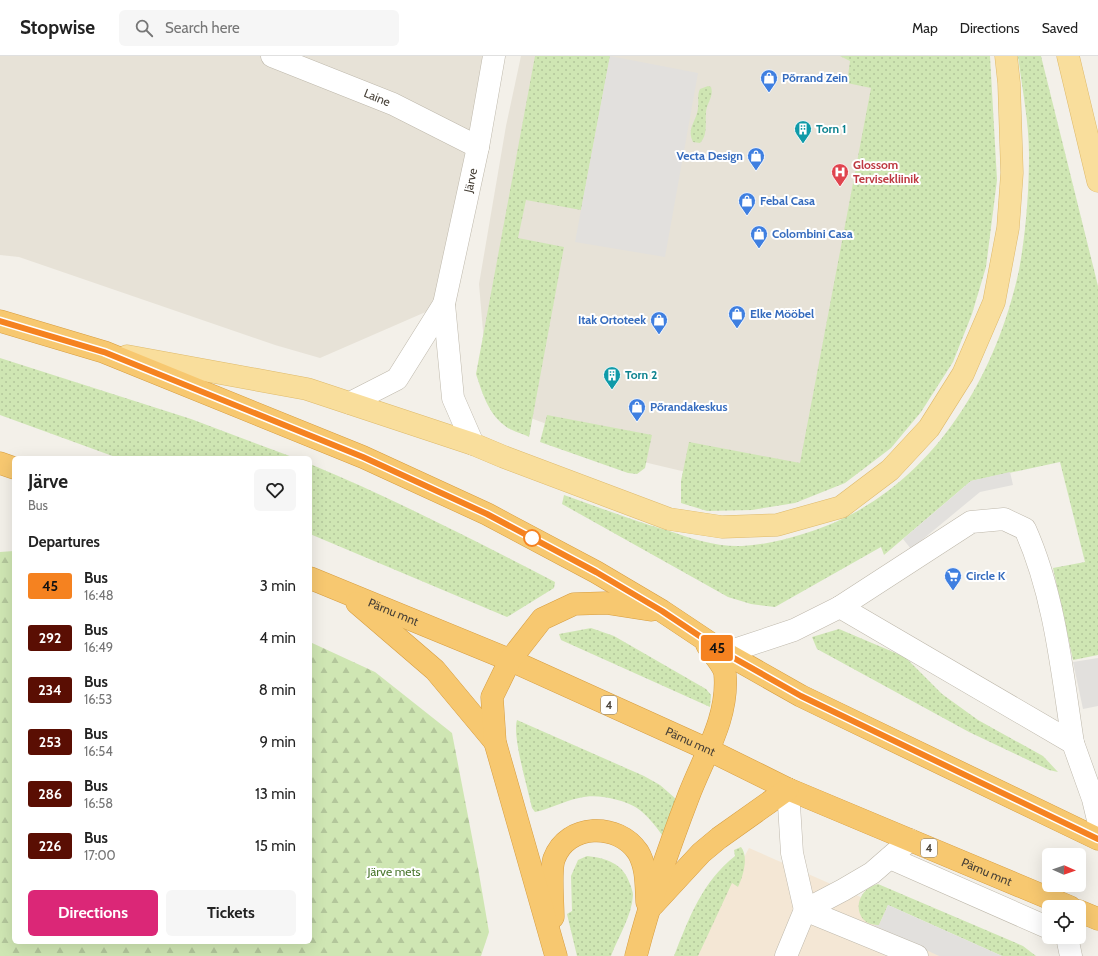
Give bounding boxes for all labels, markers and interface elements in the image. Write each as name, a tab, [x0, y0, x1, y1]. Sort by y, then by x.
search box	[119, 10, 399, 46]
text: Stopwise	[20, 16, 95, 39]
icon: search	[133, 17, 155, 39]
text: Search here	[165, 19, 240, 37]
text: Map	[912, 19, 938, 37]
text: Directions	[960, 19, 1020, 37]
text: Saved	[1042, 19, 1078, 37]
shop icon: Põrrand Zein	[759, 68, 779, 93]
place label: Põrrand Zein	[782, 70, 848, 85]
street label: Laine	[362, 85, 393, 109]
building icon: Torn 1	[793, 119, 813, 144]
place label: Torn 1	[816, 121, 846, 136]
shop icon: Vecta Design	[746, 146, 766, 171]
place label: Vecta Design	[676, 148, 743, 163]
place label: Glossom Tervisekliinik	[853, 157, 919, 186]
hospital icon: Glossom Tervisekliinik	[830, 162, 850, 187]
street label: Järve	[460, 167, 480, 195]
shop icon: Febal Casa	[737, 191, 757, 216]
place label: Febal Casa	[760, 193, 815, 208]
shop icon: Colombini Casa	[749, 224, 769, 249]
place label: Colombini Casa	[772, 226, 853, 241]
shop icon: Elke Mööbel	[727, 304, 747, 329]
place label: Elke Mööbel	[750, 306, 814, 321]
shop icon: Itak Ortoteek	[649, 310, 669, 335]
place label: Itak Ortoteek	[578, 312, 646, 327]
building icon: Torn 2	[602, 365, 622, 390]
place label: Torn 2	[625, 367, 657, 382]
shop icon: Põrandakeskus	[627, 397, 647, 422]
place label: Põrandakeskus	[650, 399, 728, 414]
button: heart	[254, 469, 296, 511]
text: Järve	[28, 470, 68, 493]
text: Bus	[28, 497, 48, 513]
unlabelled marker	[523, 529, 541, 547]
text: Departures	[28, 533, 100, 551]
supermarket icon: Circle K	[943, 566, 963, 591]
place label: Circle K	[966, 568, 1006, 583]
text: Bus	[84, 569, 108, 587]
text: 45	[42, 577, 58, 595]
text: 3 min	[260, 577, 296, 595]
text: 16:48	[84, 587, 114, 603]
street label: Pärnu mnt	[366, 595, 421, 629]
text: Bus	[84, 621, 108, 639]
text: 292	[39, 629, 61, 647]
text: 4 min	[259, 629, 296, 647]
line badge: 45	[699, 635, 735, 661]
text: 16:49	[84, 639, 113, 655]
text: 45	[709, 639, 725, 657]
text: Bus	[84, 673, 108, 691]
text: 234	[38, 681, 62, 699]
text: 8 min	[259, 681, 296, 699]
text: 16:53	[84, 691, 112, 707]
road number: 4	[601, 696, 617, 714]
street label: Pärnu mnt	[663, 723, 718, 759]
text: Bus	[84, 725, 108, 743]
text: 253	[39, 733, 61, 751]
text: 9 min	[259, 733, 296, 751]
text: 16:54	[84, 743, 113, 759]
text: Bus	[84, 777, 108, 795]
text: 286	[38, 785, 62, 803]
text: 13 min	[255, 785, 296, 803]
text: 16:58	[84, 795, 113, 811]
text: Bus	[84, 829, 108, 847]
text: 226	[39, 837, 61, 855]
text: 15 min	[255, 837, 296, 855]
road number: 4	[921, 839, 937, 857]
text: 17:00	[84, 847, 116, 863]
north arrow	[1042, 848, 1086, 892]
map controls	[1042, 848, 1086, 944]
street label: Pärnu mnt	[959, 854, 1014, 889]
park label: Järve mets	[367, 864, 420, 879]
button: Directions	[28, 890, 158, 936]
button: Tickets	[166, 890, 296, 936]
button: locate	[1042, 900, 1086, 944]

